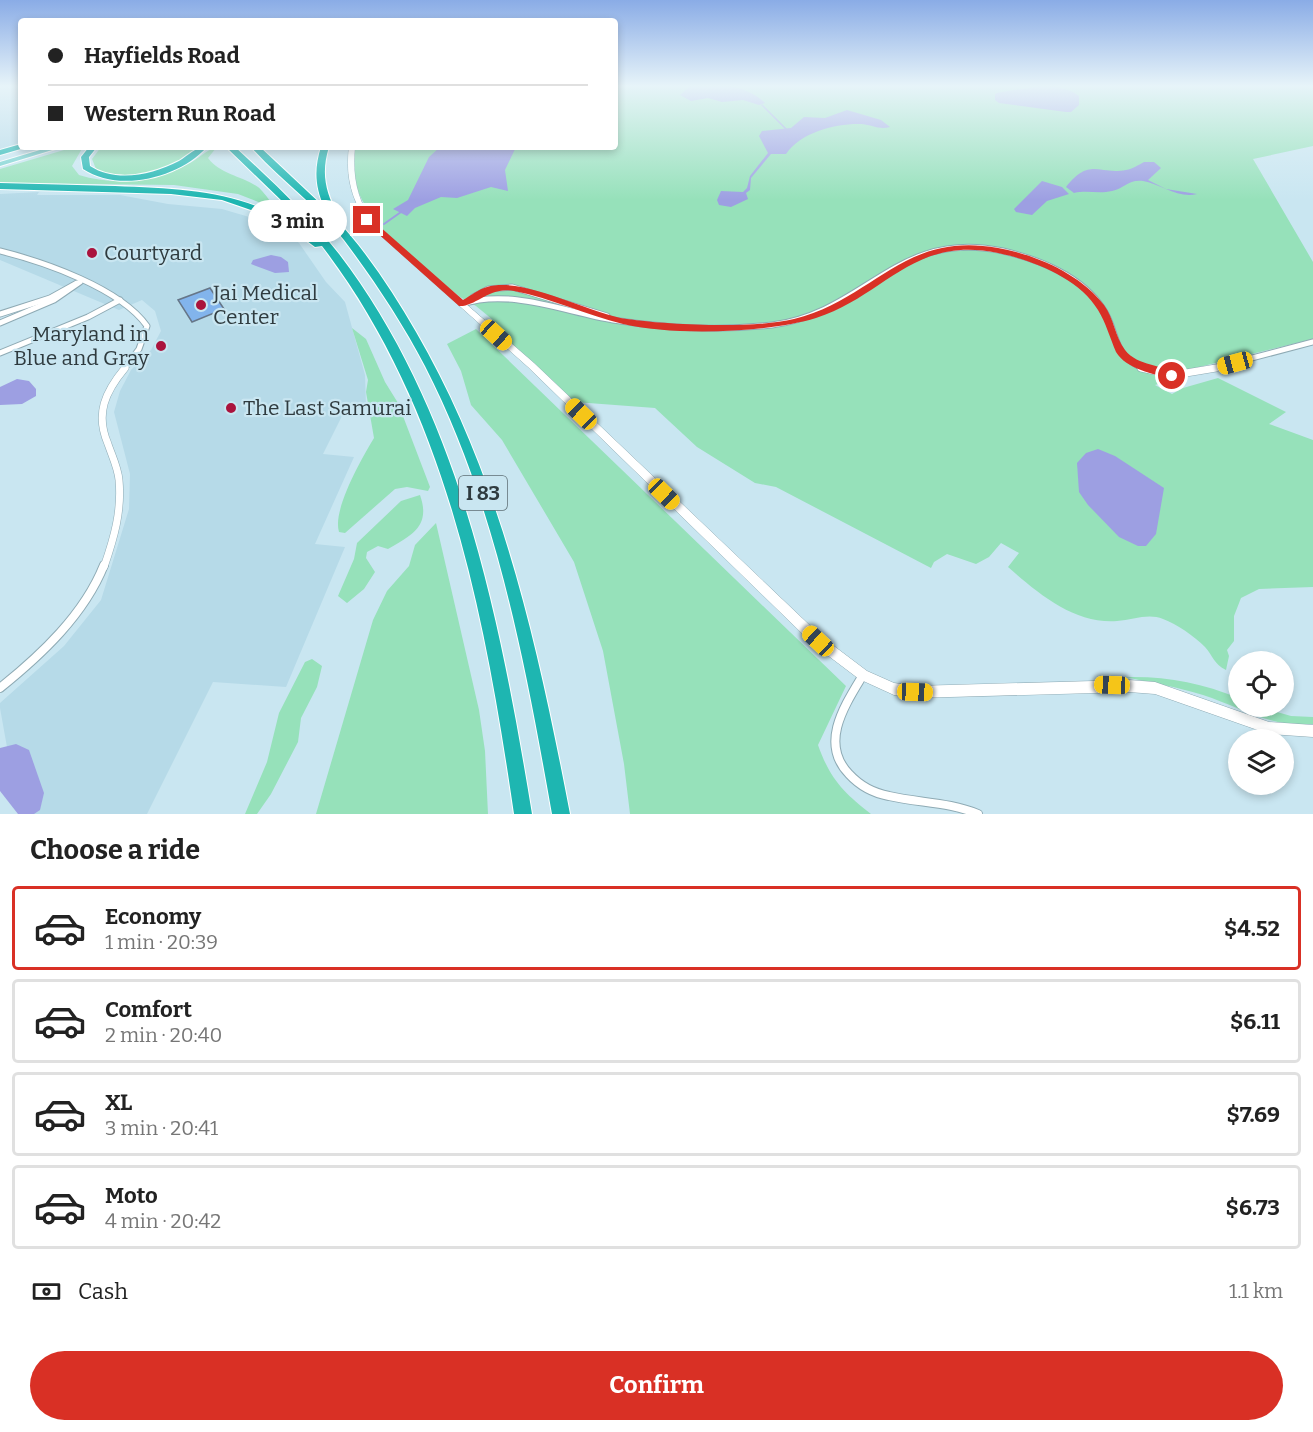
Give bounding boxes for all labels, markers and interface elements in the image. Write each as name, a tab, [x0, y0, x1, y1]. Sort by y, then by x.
text: Hayfields Road	[84, 42, 240, 69]
text: Western Run Road	[84, 100, 276, 127]
callout: 3 min	[247, 199, 346, 241]
route end	[353, 206, 380, 233]
text: 3 min	[271, 209, 324, 233]
place label: Courtyard	[104, 240, 202, 266]
marker: Courtyard	[85, 246, 99, 260]
place label: Jai Medical Center	[212, 280, 318, 330]
marker: Jai Medical Center	[194, 298, 208, 312]
car	[477, 316, 515, 354]
place label: Maryland in Blue and Gray	[13, 321, 150, 371]
marker: Maryland in Blue and Gray	[154, 339, 168, 353]
car	[1215, 350, 1255, 376]
route start	[1158, 362, 1185, 389]
place label: The Last Samurai	[243, 395, 411, 421]
car	[562, 395, 600, 433]
marker: The Last Samurai	[224, 401, 238, 415]
car	[645, 475, 683, 513]
road number: I 83	[459, 476, 507, 510]
car	[799, 622, 837, 660]
map controls	[1228, 651, 1294, 795]
button: locate	[1228, 651, 1294, 717]
car	[1094, 675, 1130, 695]
car	[897, 682, 933, 702]
button: layers	[1228, 729, 1294, 795]
text: Choose a ride	[30, 834, 200, 866]
icon: car	[33, 901, 87, 955]
text: Economy	[105, 903, 201, 930]
text: $4.52	[1224, 915, 1280, 942]
text: 1 min · 20:39	[105, 930, 218, 954]
icon: car	[33, 994, 87, 1048]
text: Comfort	[105, 996, 192, 1023]
text: $6.11	[1230, 1008, 1280, 1035]
text: 2 min · 20:40	[105, 1023, 222, 1047]
icon: car	[33, 1087, 87, 1141]
text: XL	[105, 1089, 132, 1116]
text: $7.69	[1227, 1101, 1280, 1128]
text: 3 min · 20:41	[105, 1116, 218, 1140]
icon: car	[33, 1180, 87, 1234]
text: Moto	[105, 1182, 158, 1209]
text: $6.73	[1226, 1194, 1280, 1221]
text: 4 min · 20:42	[105, 1209, 221, 1233]
icon: cash	[30, 1275, 63, 1308]
text: Cash	[78, 1278, 128, 1305]
text: 1.1 km	[1229, 1279, 1283, 1303]
button: Confirm	[30, 1351, 1283, 1420]

